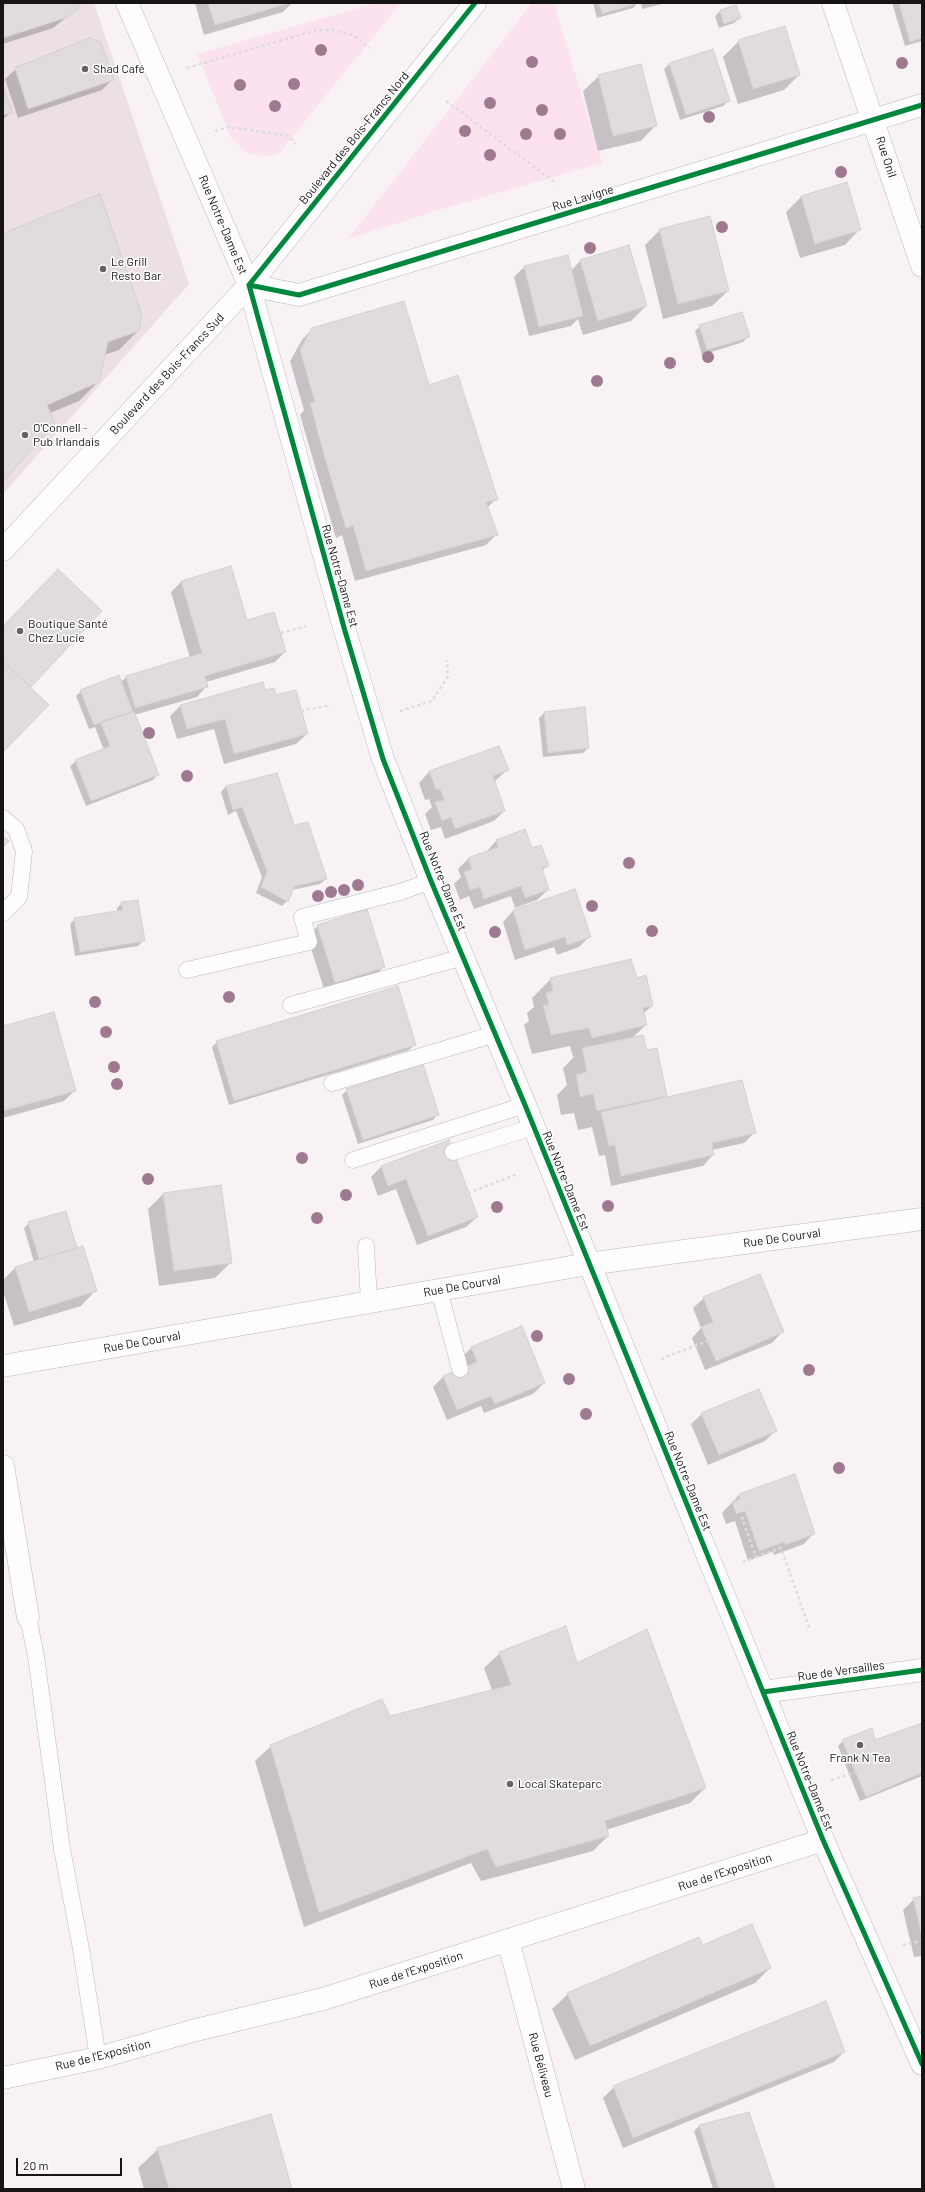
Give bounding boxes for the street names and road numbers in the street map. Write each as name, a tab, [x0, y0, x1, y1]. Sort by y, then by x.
street label: Boulevard des Bois-Francs Nord	[296, 69, 412, 207]
street label: Rue Onil	[873, 135, 899, 179]
street label: Rue Notre-Dame Est	[196, 173, 250, 277]
street label: Rue Lavigne	[551, 182, 615, 214]
street label: Boulevard des Bois-Francs Sud	[107, 310, 227, 438]
street label: Rue Notre-Dame Est	[318, 523, 362, 629]
street label: Rue Notre-Dame Est	[416, 829, 470, 933]
street label: Rue Notre-Dame Est	[539, 1129, 593, 1233]
street label: Rue De Courval	[742, 1225, 822, 1251]
street label: Rue De Courval	[422, 1272, 502, 1300]
street label: Rue De Courval	[102, 1328, 182, 1356]
street label: Rue Notre-Dame Est	[661, 1429, 715, 1533]
street label: Rue de Versailles	[797, 1658, 885, 1684]
street label: Rue Notre-Dame Est	[783, 1729, 837, 1833]
street label: Rue de l'Exposition	[676, 1850, 774, 1894]
street label: Rue de l'Exposition	[367, 1948, 465, 1992]
street label: Rue Béliveau	[525, 2031, 557, 2099]
street label: Rue de l'Exposition	[54, 2036, 152, 2074]

